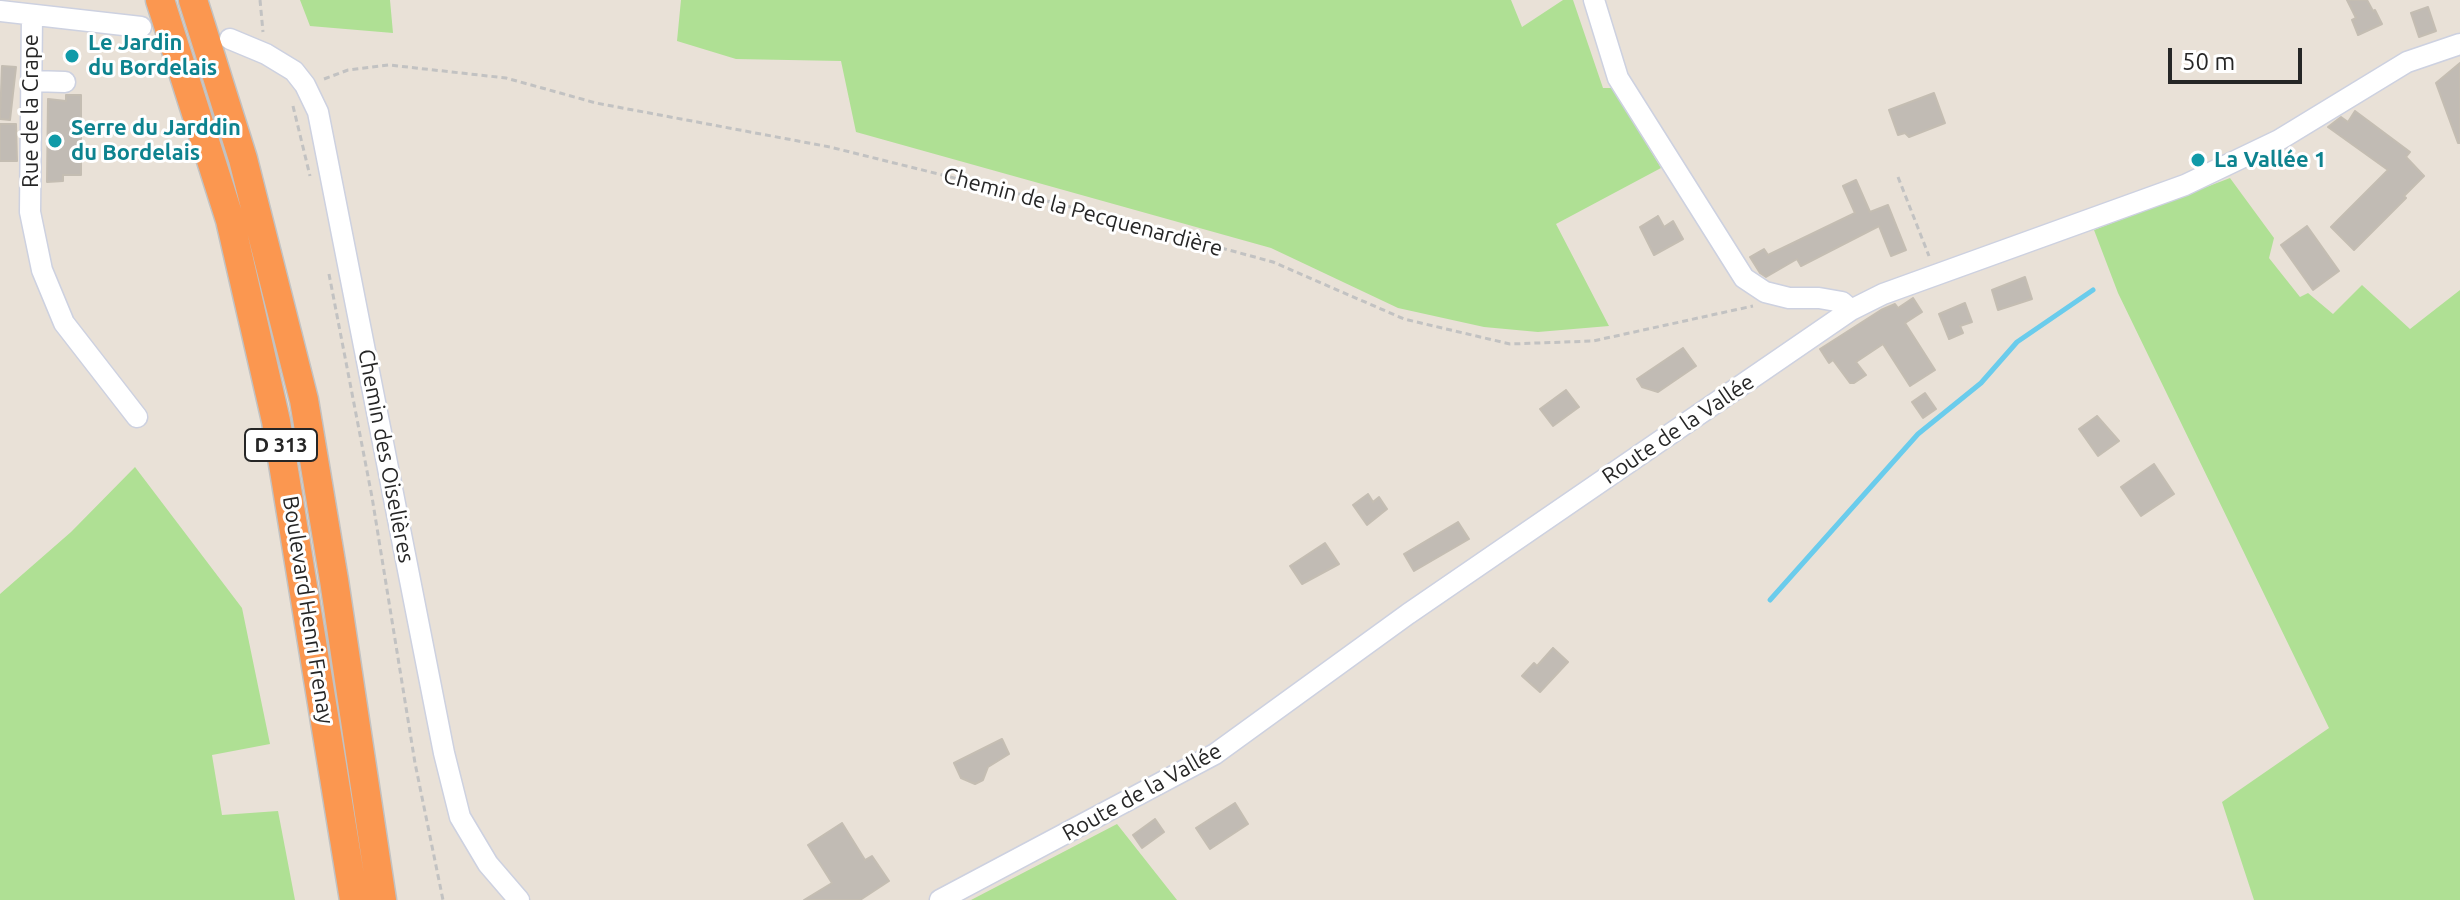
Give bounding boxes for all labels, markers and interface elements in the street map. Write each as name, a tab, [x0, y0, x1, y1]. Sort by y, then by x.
place label: Le Jardin du Bordelais	[88, 30, 217, 82]
scale bar	[2172, 32, 2306, 82]
street label: Rue de la Crape	[18, 34, 44, 188]
marker: Le Jardin du Bordelais	[63, 47, 81, 65]
text: 50 m	[2182, 48, 2235, 75]
place label: Serre du Jarddin du Bordelais	[71, 115, 241, 166]
marker: Serre du Jarddin du Bordelais	[46, 132, 64, 150]
place label: La Vallée 1	[2214, 147, 2326, 173]
marker: La Vallée 1	[2189, 151, 2207, 169]
street label: Chemin de la Pecquenardière	[941, 162, 1225, 262]
street label: Chemin des Oiselières	[352, 347, 420, 565]
street label: Route de la Vallée	[1597, 368, 1759, 490]
road number: D 313	[245, 429, 317, 461]
street label: Boulevard Henri Frenay	[277, 494, 339, 726]
street label: Route de la Vallée	[1058, 737, 1226, 847]

